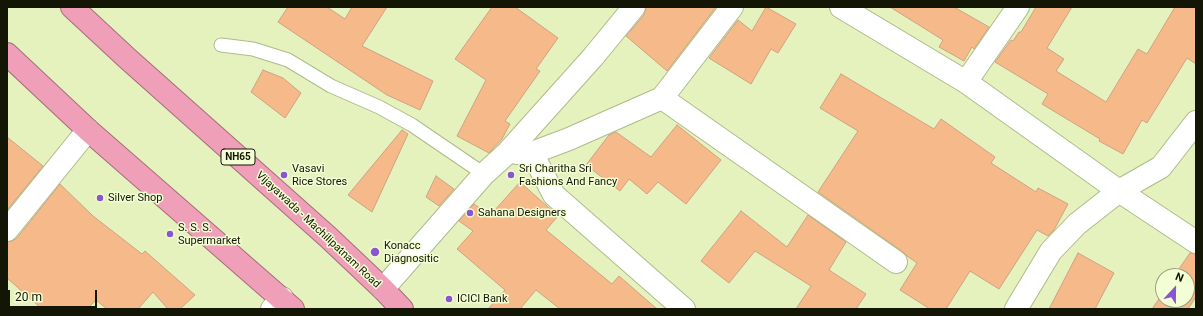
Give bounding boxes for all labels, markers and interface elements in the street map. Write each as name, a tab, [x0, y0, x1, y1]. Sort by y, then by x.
road number: NH65	[221, 149, 255, 165]
place label: Vasavi Rice Stores	[292, 162, 347, 188]
place label: Sri Charitha Sri Fashions And Fancy	[519, 162, 617, 188]
street label: Vijayawada - Machilipatnam Road	[253, 169, 383, 291]
marker: Vasavi Rice Stores	[279, 170, 289, 180]
marker: Sri Charitha Sri Fashions And Fancy	[506, 170, 516, 180]
place label: Silver Shop	[108, 191, 162, 205]
marker: Silver Shop	[95, 193, 105, 203]
place label: Sahana Designers	[478, 206, 566, 220]
marker: Sahana Designers	[465, 208, 475, 218]
place label: S. S. S. Supermarket	[178, 221, 241, 247]
marker: S. S. S. Supermarket	[165, 229, 175, 239]
place label: Konacc Diagnositic	[384, 239, 439, 265]
marker: Konacc Diagnositic	[369, 246, 381, 258]
north arrow	[1155, 268, 1195, 308]
text: N	[1173, 270, 1185, 285]
scale bar	[10, 282, 99, 308]
text: 20 m	[15, 290, 42, 304]
place label: ICICI Bank	[457, 292, 508, 306]
marker: ICICI Bank	[444, 294, 454, 304]

